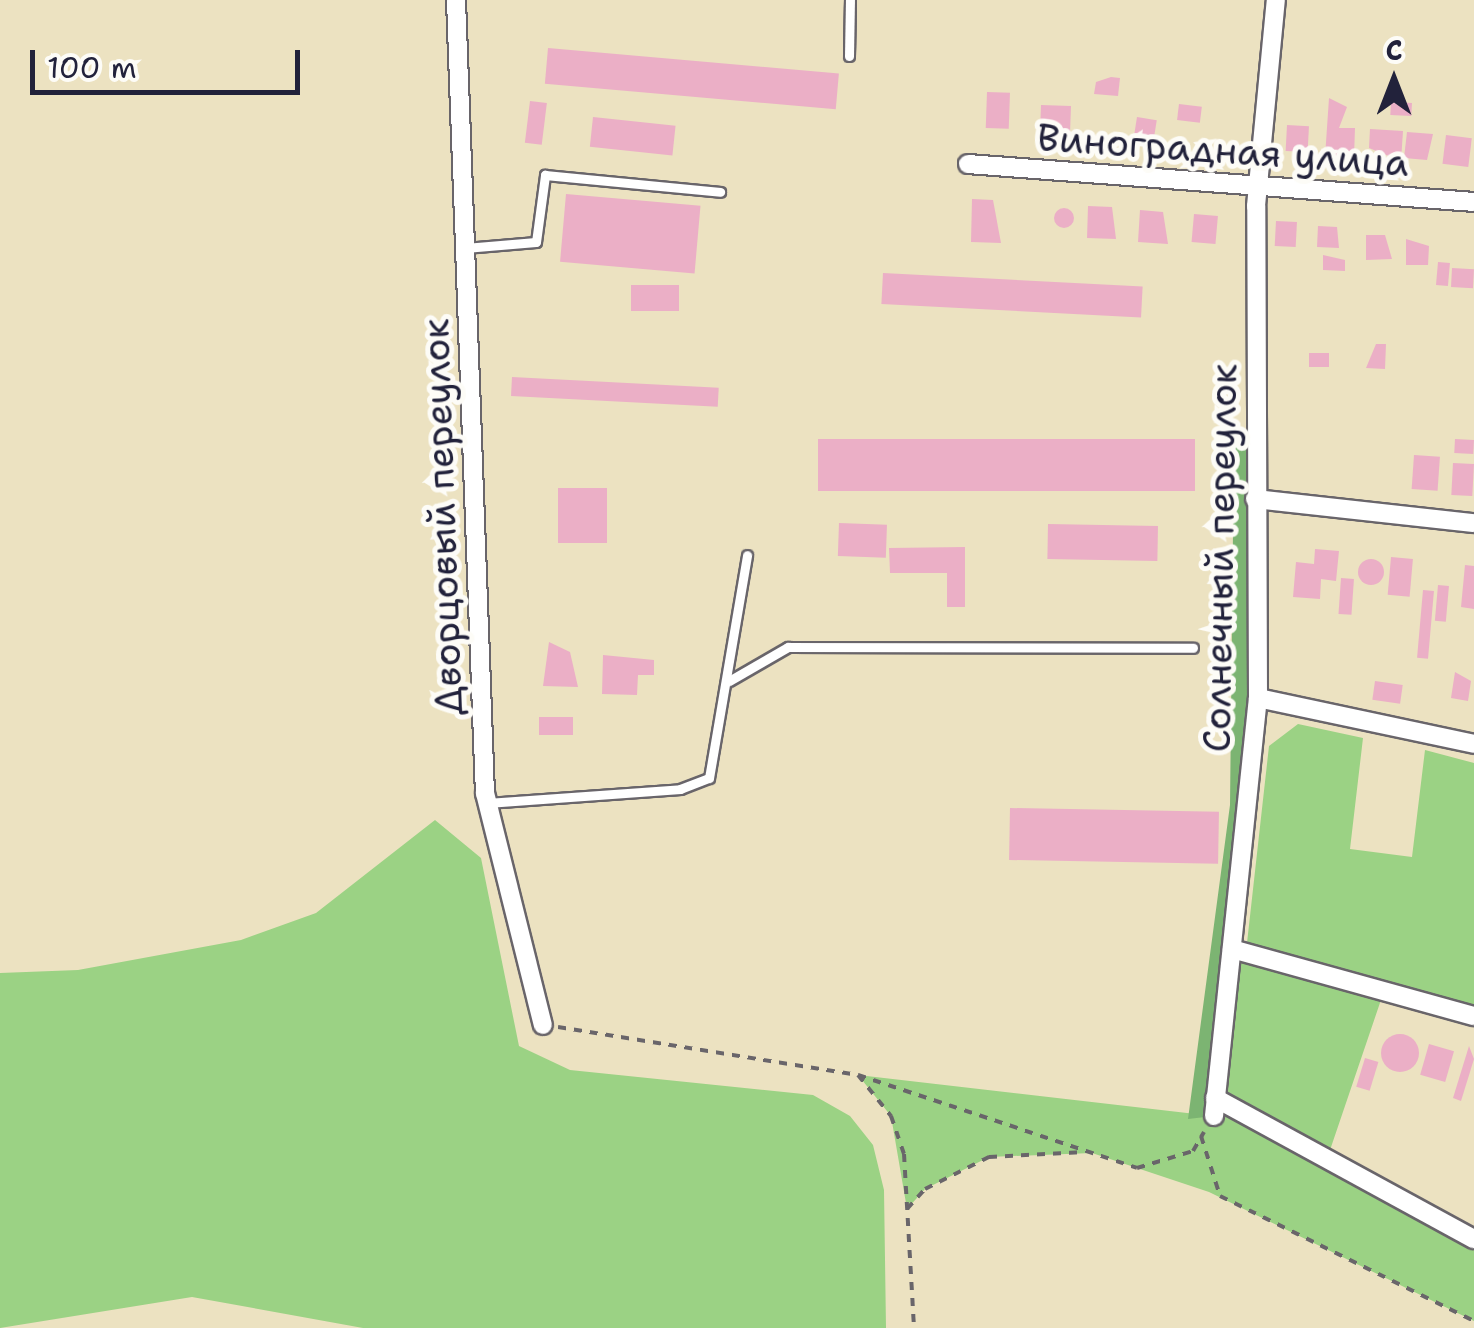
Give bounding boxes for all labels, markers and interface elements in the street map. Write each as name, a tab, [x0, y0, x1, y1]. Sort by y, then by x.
scale bar	[35, 30, 305, 92]
north arrow	[1344, 30, 1444, 130]
text: С	[1385, 31, 1403, 69]
text: 100 m	[47, 47, 137, 88]
street label: Виноградная улица	[1036, 114, 1410, 186]
street label: Дворцовый переулок	[412, 318, 472, 716]
street label: Солнечный переулок	[1194, 363, 1246, 753]

